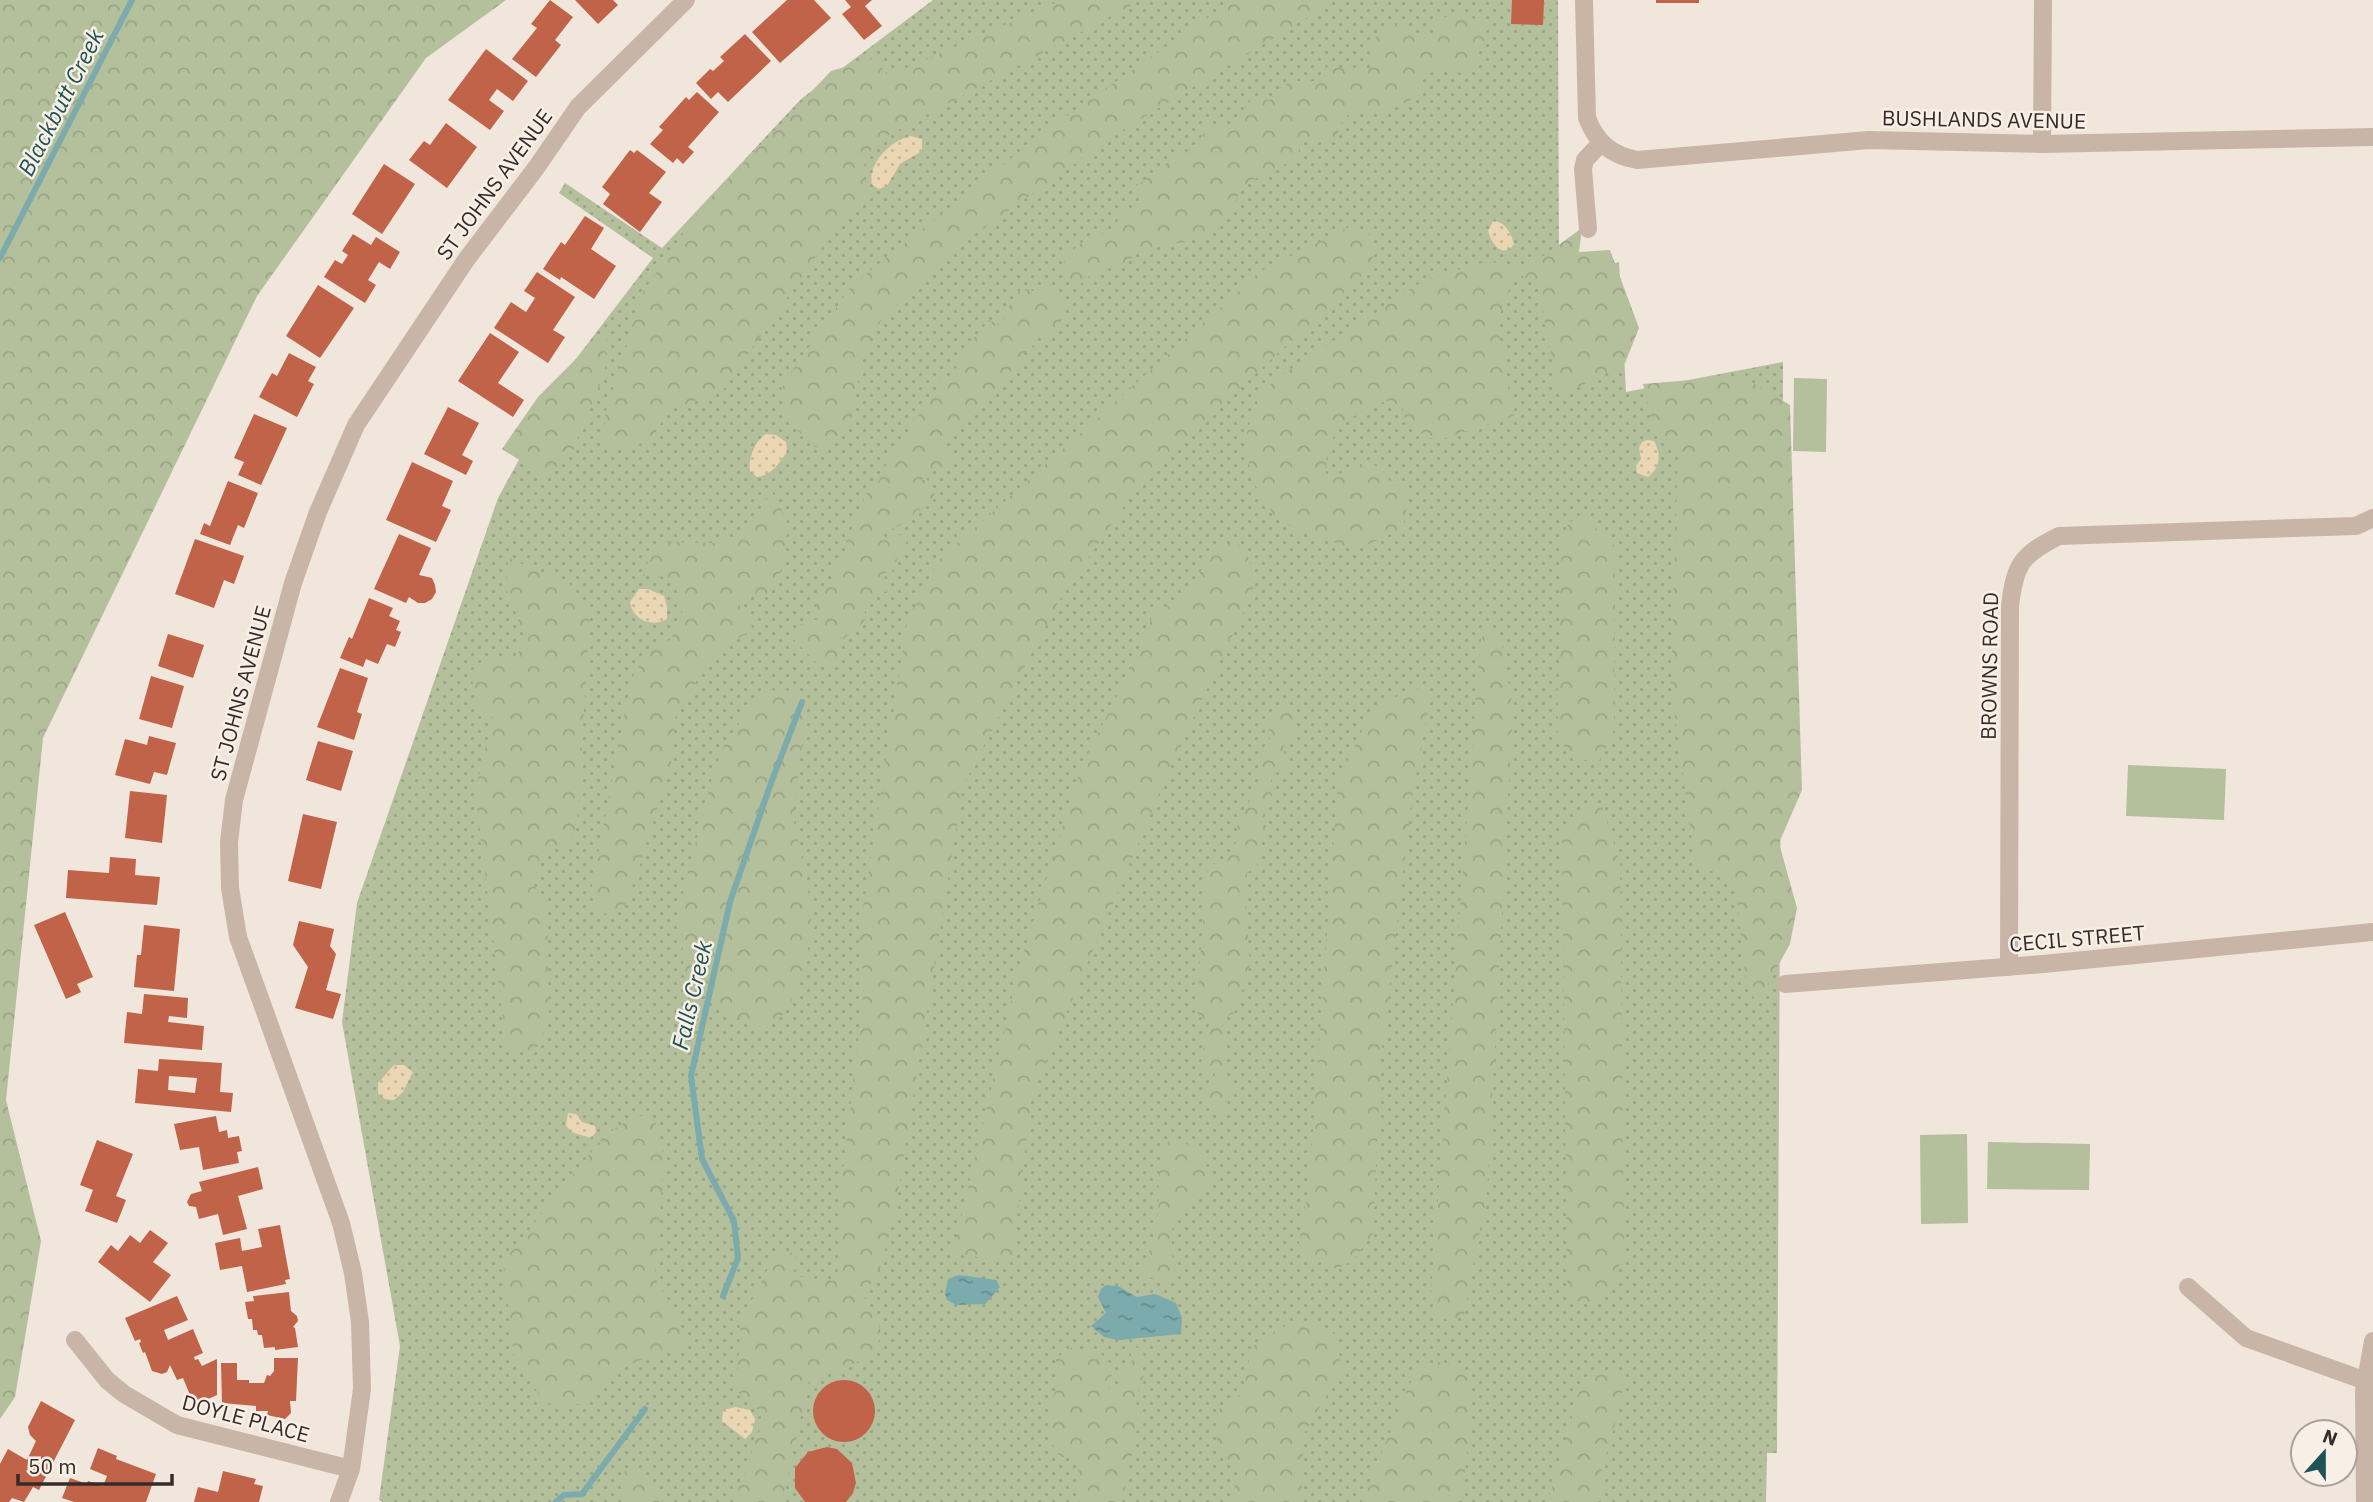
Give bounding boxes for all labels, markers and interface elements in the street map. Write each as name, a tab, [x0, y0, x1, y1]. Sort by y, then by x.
water label: Blackbutt Creek	[10, 23, 110, 180]
street label: ST JOHNS AVENUE	[430, 103, 558, 265]
street label: BUSHLANDS AVENUE	[1882, 103, 2086, 135]
street label: BROWNS ROAD	[1974, 592, 2004, 740]
street label: ST JOHNS AVENUE	[203, 602, 277, 784]
street label: CECIL STREET	[2008, 918, 2146, 958]
water label: Falls Creek	[664, 937, 718, 1052]
street label: DOYLE PLACE	[179, 1388, 313, 1448]
north arrow	[2289, 1418, 2359, 1488]
text: N	[2319, 1423, 2341, 1451]
scale bar	[18, 1442, 172, 1486]
text: 50 m	[28, 1452, 77, 1480]

